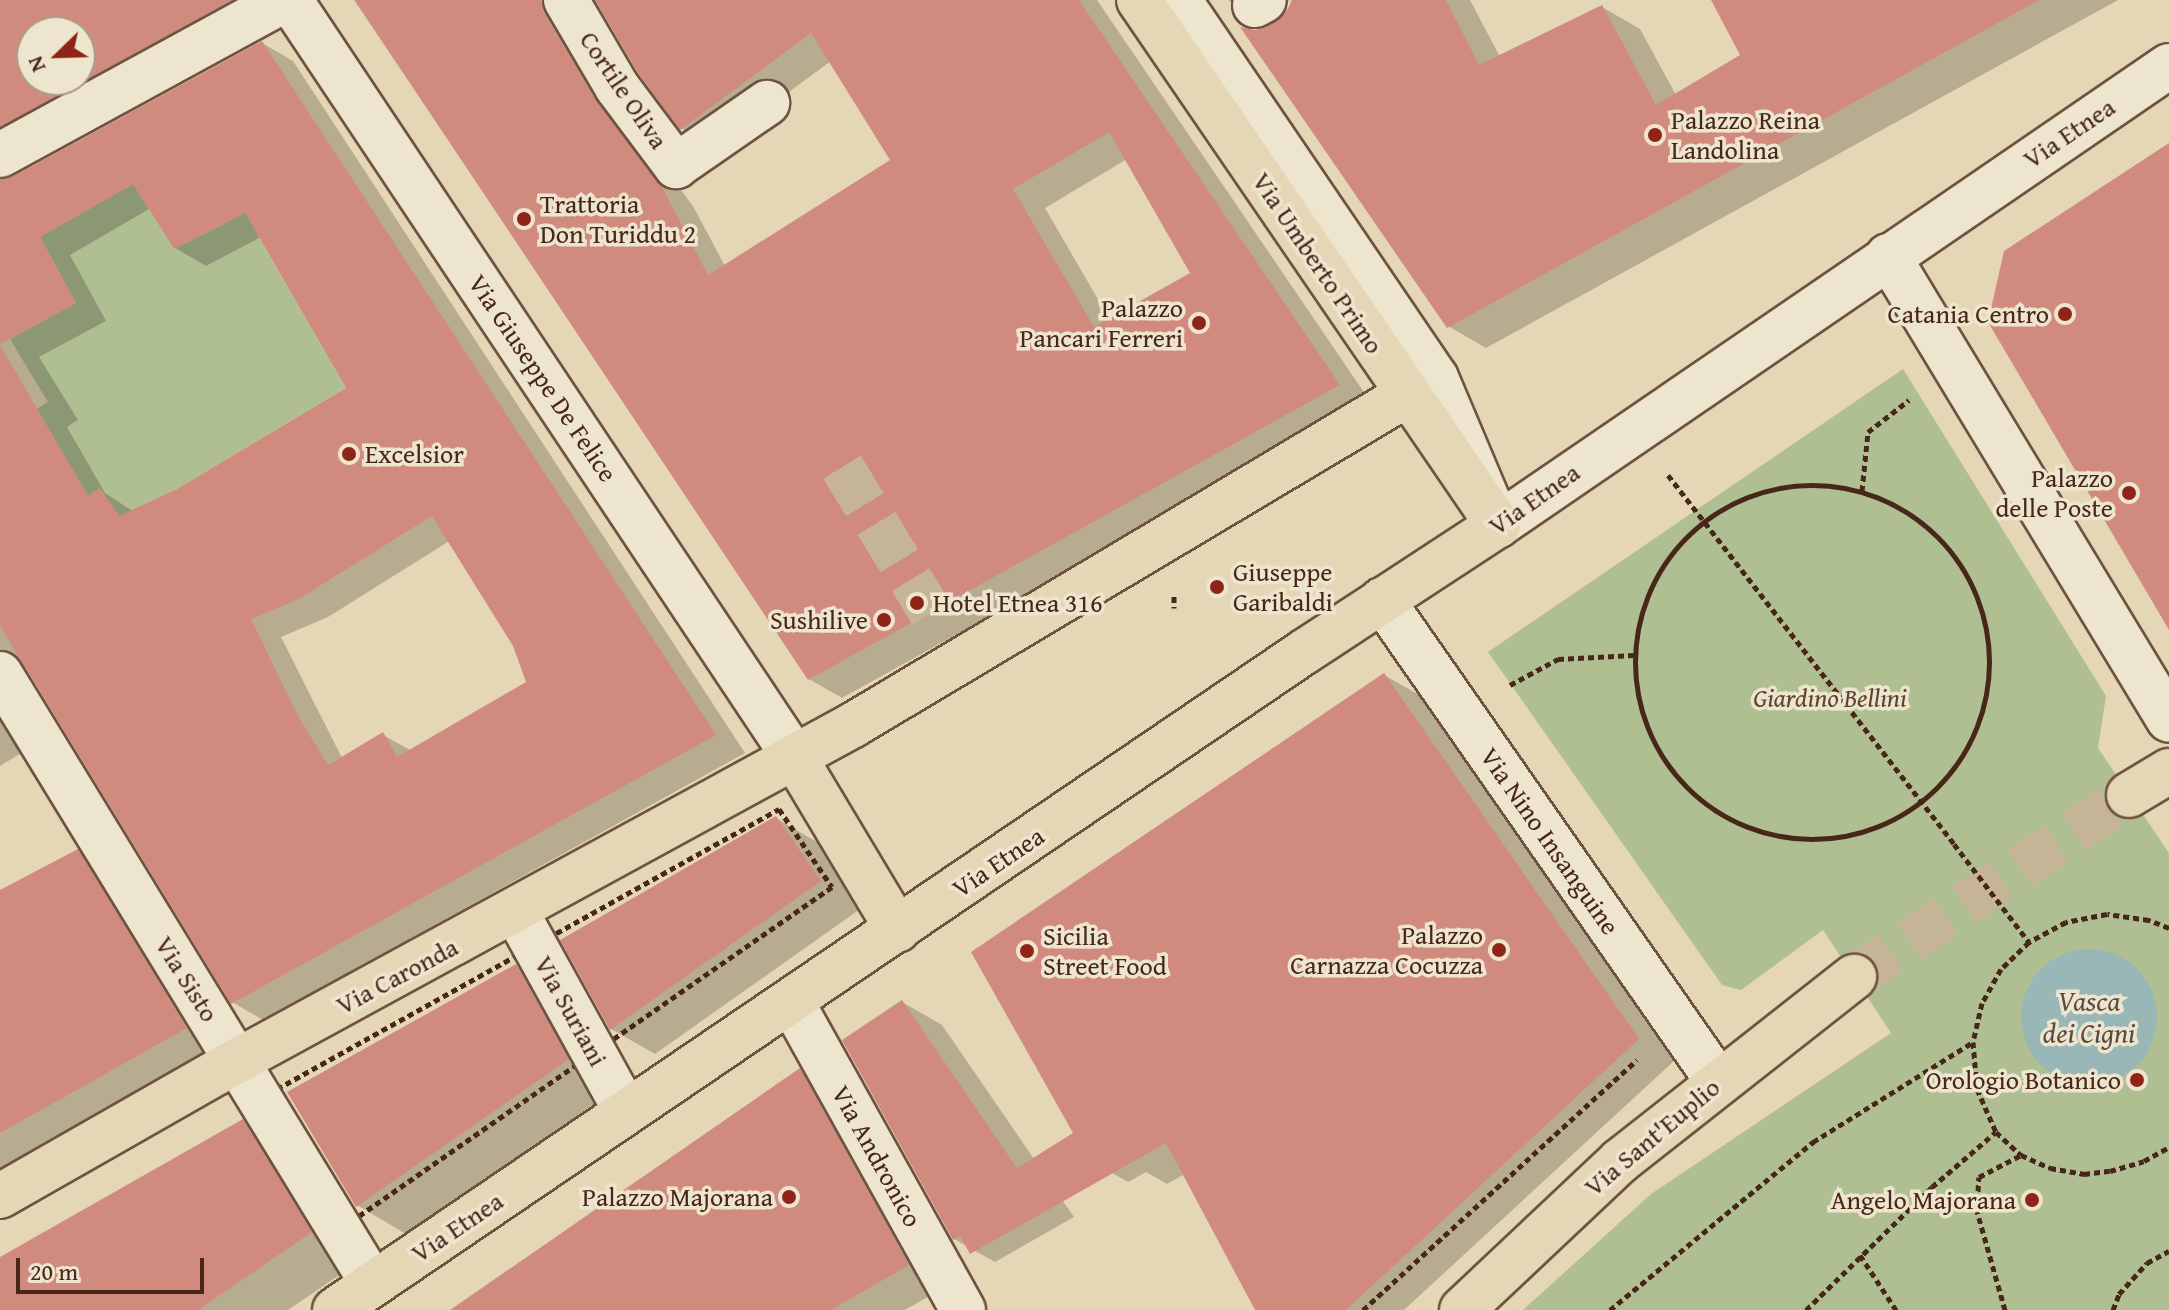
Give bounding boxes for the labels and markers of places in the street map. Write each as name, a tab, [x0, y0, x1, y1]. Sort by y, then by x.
place label: Palazzo Reina Landolina	[1671, 104, 1820, 166]
marker: Palazzo Reina Landolina	[1646, 126, 1664, 144]
place label: Trattoria Don Turiddu 2	[540, 188, 696, 250]
marker: Trattoria Don Turiddu 2	[515, 210, 533, 228]
place label: Palazzo Pancari Ferreri	[1019, 292, 1183, 354]
place label: Catania Centro	[1888, 298, 2049, 330]
marker: Catania Centro	[2056, 305, 2074, 323]
marker: Palazzo Pancari Ferreri	[1190, 314, 1208, 332]
place label: Excelsior	[365, 438, 464, 470]
marker: Excelsior	[340, 445, 358, 463]
place label: Palazzo delle Poste	[1995, 462, 2113, 524]
marker: Palazzo delle Poste	[2120, 484, 2138, 502]
place label: Giuseppe Garibaldi	[1233, 556, 1333, 618]
marker: Giuseppe Garibaldi	[1208, 578, 1226, 596]
place label: Hotel Etnea 316	[933, 587, 1103, 619]
marker: Hotel Etnea 316	[908, 594, 926, 612]
place label: Sushilive	[770, 604, 868, 636]
marker: Sushilive	[875, 611, 893, 629]
place label: Palazzo Carnazza Cocuzza	[1290, 919, 1483, 980]
place label: Sicilia Street Food	[1043, 920, 1167, 982]
marker: Palazzo Carnazza Cocuzza	[1490, 941, 1508, 959]
marker: Sicilia Street Food	[1018, 942, 1036, 960]
place label: Orologio Botanico	[1926, 1064, 2121, 1096]
marker: Orologio Botanico	[2128, 1071, 2146, 1089]
place label: Palazzo Majorana	[582, 1181, 773, 1213]
place label: Angelo Majorana	[1831, 1184, 2016, 1216]
marker: Palazzo Majorana	[780, 1188, 798, 1206]
marker: Angelo Majorana	[2023, 1191, 2041, 1209]

